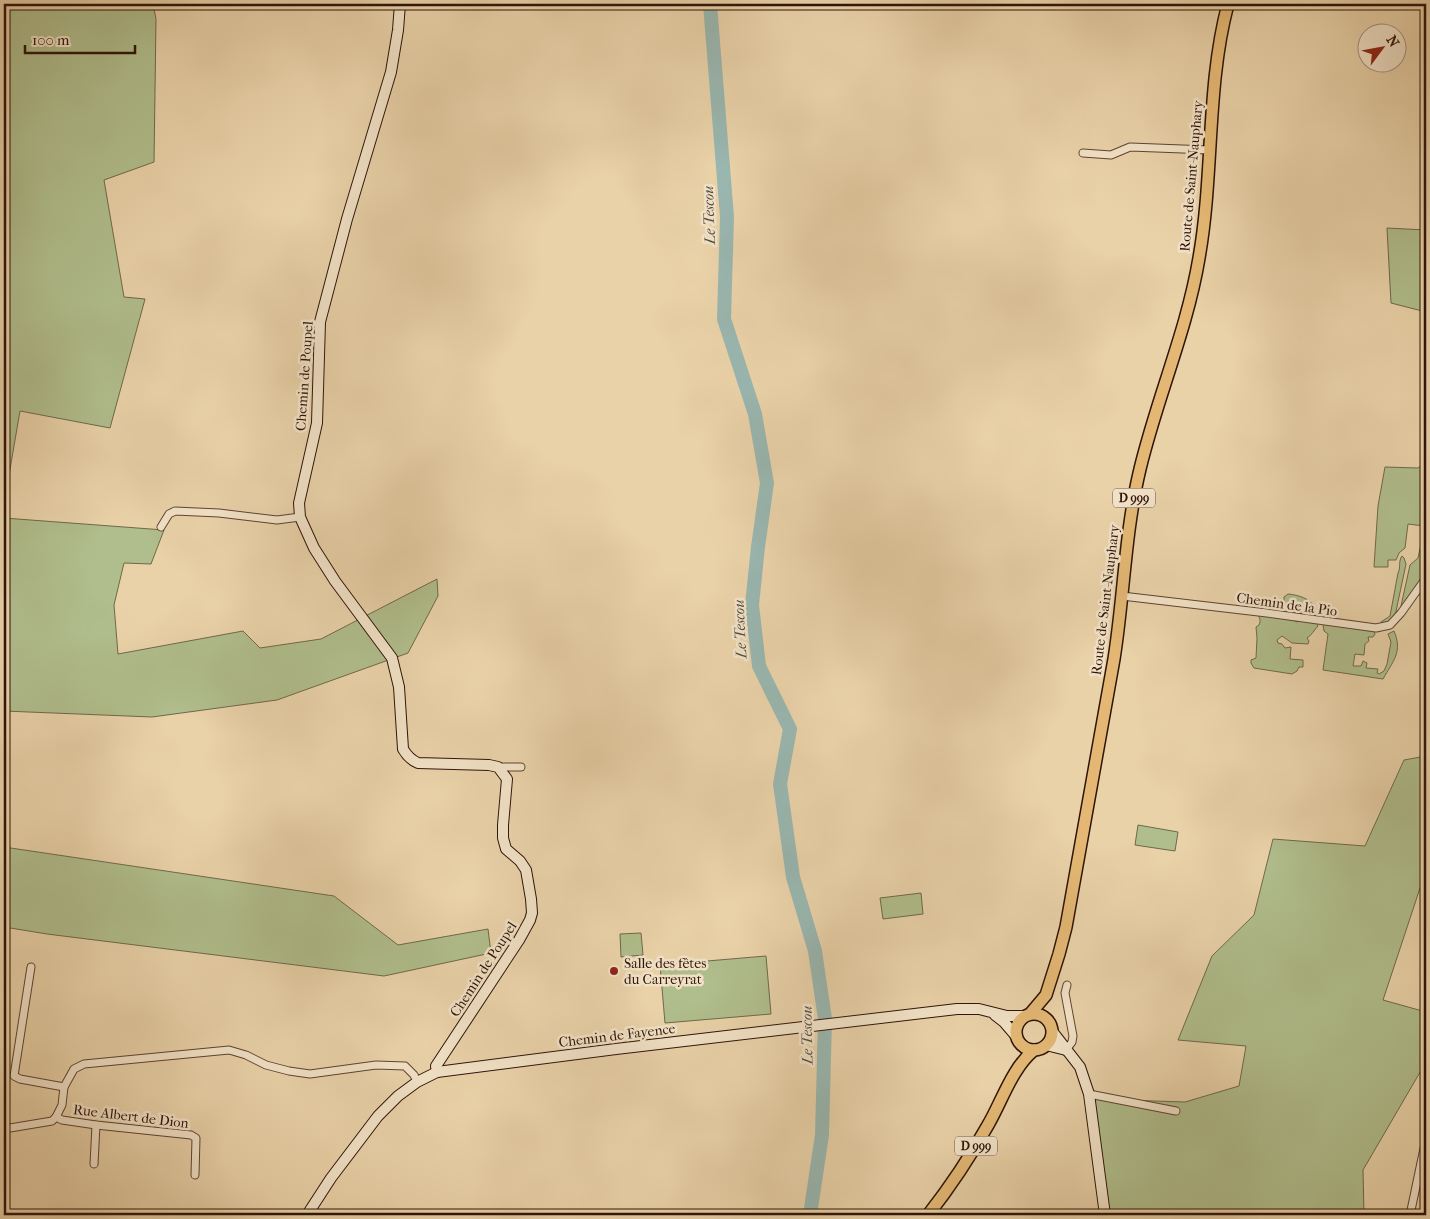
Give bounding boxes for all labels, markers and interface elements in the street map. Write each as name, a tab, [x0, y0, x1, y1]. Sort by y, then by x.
scale bar	[25, 22, 135, 54]
north arrow	[1358, 22, 1408, 72]
text: 100 m	[32, 31, 70, 49]
text: N	[1383, 32, 1403, 51]
street label: Route de Saint-Nauphary	[1176, 99, 1207, 252]
water label: Le Tescou	[699, 185, 719, 246]
street label: Chemin de Poupel	[292, 320, 317, 431]
road number: D 999	[1113, 488, 1155, 508]
street label: Route de Saint-Nauphary	[1088, 523, 1123, 676]
street label: Chemin de la Pio	[1235, 589, 1338, 620]
water label: Le Tescou	[729, 599, 751, 660]
street label: Chemin de Poupel	[446, 918, 521, 1020]
place label: Salle des fêtes du Carreyrat	[624, 955, 706, 988]
marker: Salle des fêtes du Carreyrat	[608, 965, 620, 977]
water label: Le Tescou	[797, 1005, 817, 1066]
street label: Chemin de Fayence	[558, 1020, 676, 1051]
street label: Rue Albert de Dion	[72, 1101, 190, 1132]
road number: D 999	[955, 1136, 997, 1156]

